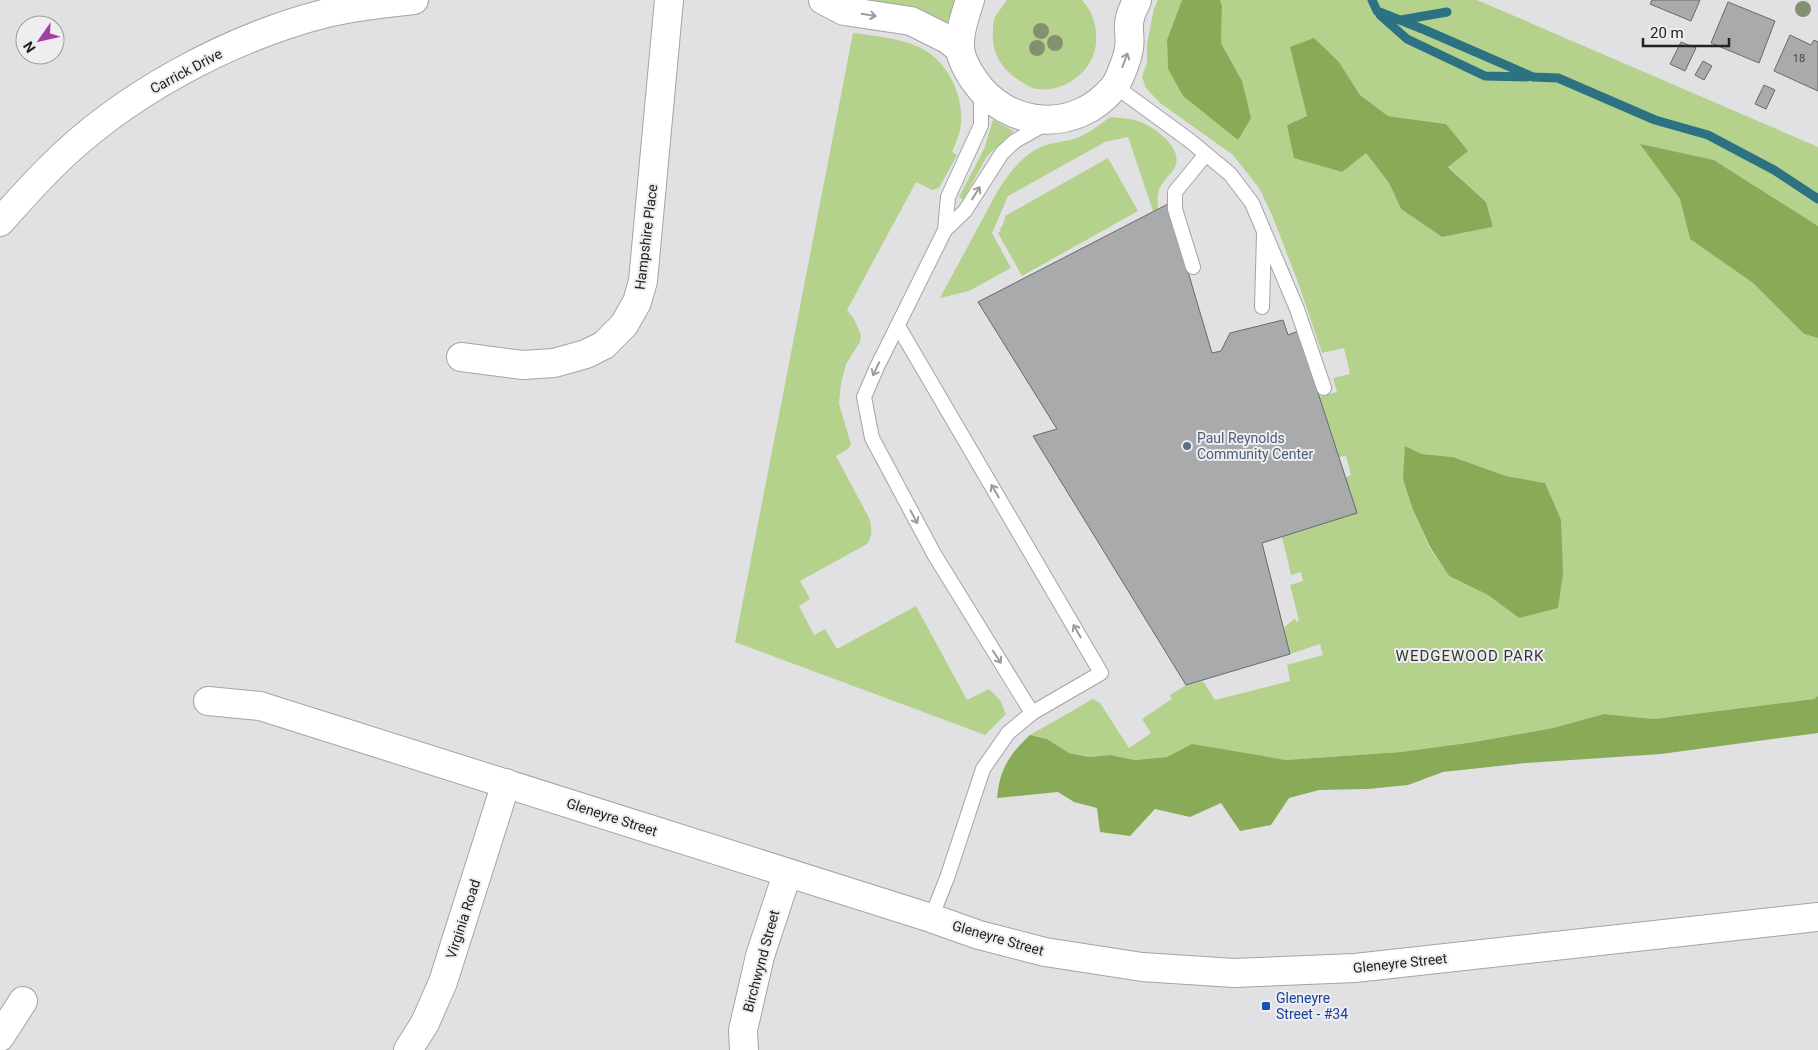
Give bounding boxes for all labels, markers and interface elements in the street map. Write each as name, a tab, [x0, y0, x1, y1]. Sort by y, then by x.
one-way arrow	[861, 10, 877, 20]
north arrow	[15, 15, 65, 65]
scale bar	[1643, 15, 1729, 47]
text: 20 m	[1650, 24, 1684, 42]
text: N	[20, 39, 39, 56]
street label: Carrick Drive	[147, 45, 225, 97]
one-way arrow	[1121, 52, 1130, 68]
house number: 18	[1793, 52, 1805, 65]
street label: Hampshire Place	[632, 183, 660, 291]
one-way arrow	[972, 187, 982, 201]
one-way arrow	[871, 361, 880, 376]
place label: Paul Reynolds Community Center	[1197, 430, 1313, 462]
marker: Paul Reynolds Community Center	[1181, 440, 1193, 452]
one-way arrow	[990, 483, 1000, 498]
one-way arrow	[909, 510, 919, 525]
one-way arrow	[1071, 625, 1081, 639]
district label: WEDGEWOOD PARK	[1396, 647, 1544, 665]
one-way arrow	[992, 650, 1002, 664]
street label: Gleneyre Street	[565, 795, 660, 839]
street label: Virginia Road	[443, 877, 483, 961]
street label: Birchwynd Street	[740, 908, 782, 1014]
street label: Gleneyre Street	[950, 917, 1046, 959]
street label: Gleneyre Street	[1352, 950, 1448, 976]
place label: Gleneyre Street - #34	[1276, 990, 1348, 1022]
marker: Gleneyre Street - #34	[1260, 1000, 1272, 1012]

